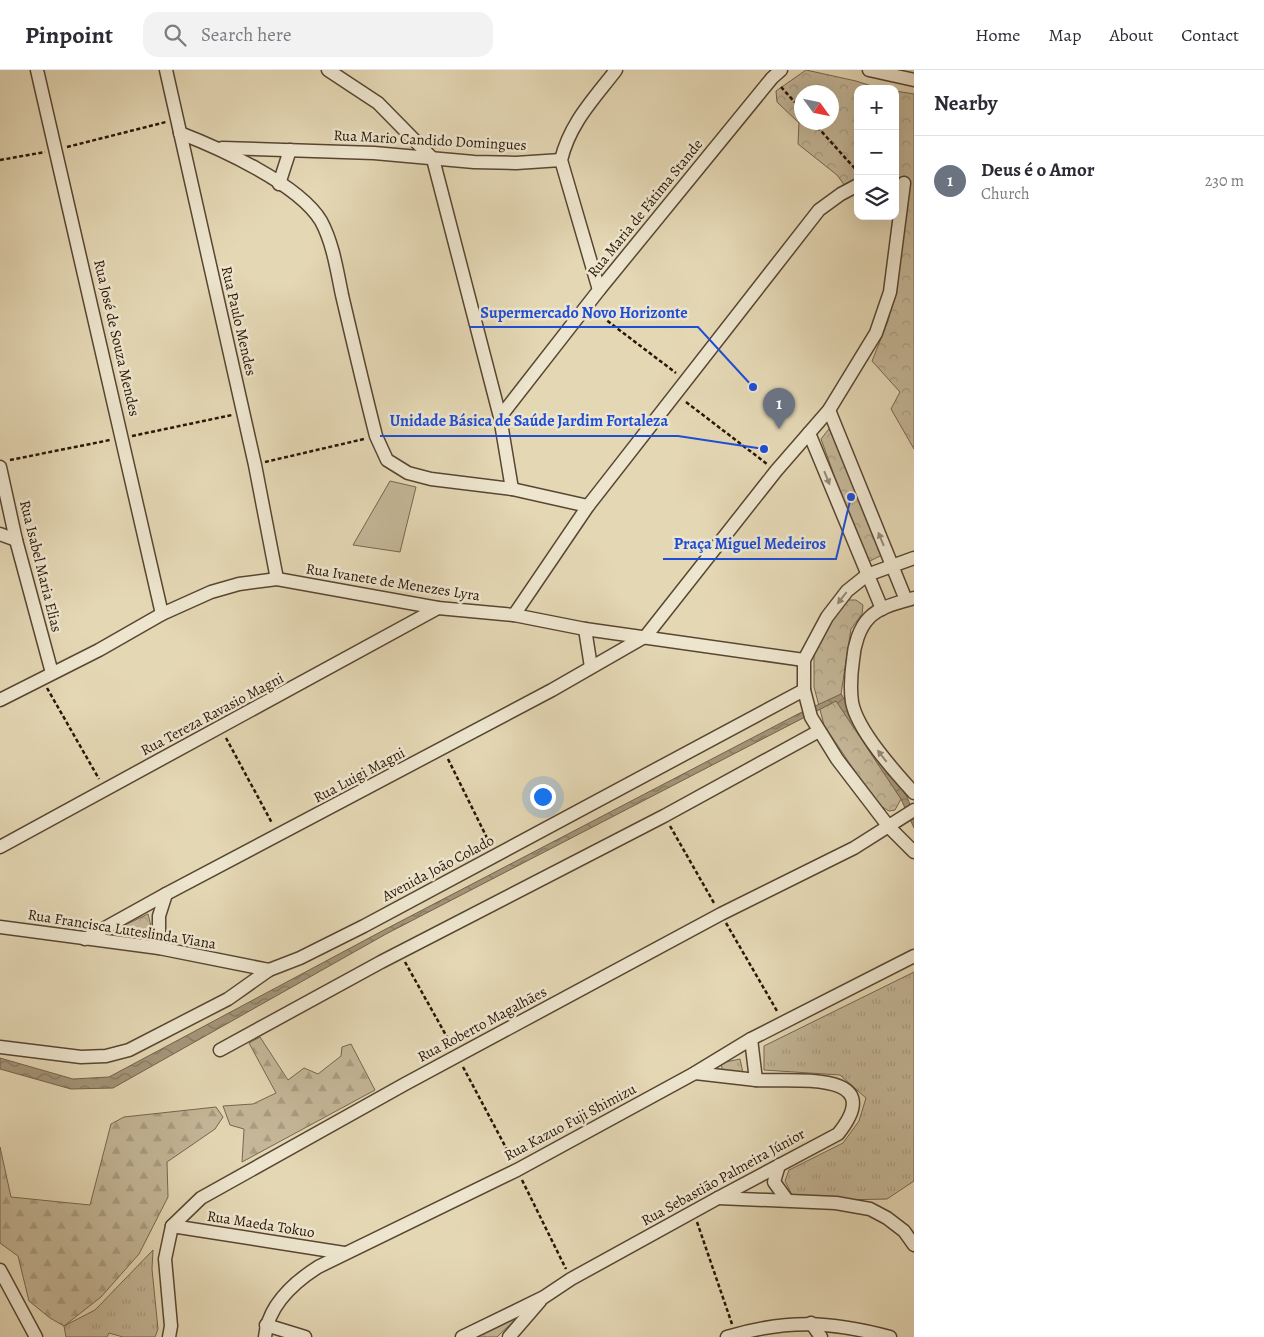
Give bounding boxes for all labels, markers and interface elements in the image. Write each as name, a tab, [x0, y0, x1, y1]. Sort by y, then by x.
search box	[143, 12, 493, 57]
text: Pinpoint	[25, 19, 113, 51]
icon: search	[161, 21, 189, 49]
text: Search here	[201, 22, 291, 48]
text: Home	[975, 23, 1020, 47]
text: Map	[1048, 23, 1081, 47]
text: About	[1109, 23, 1153, 47]
text: Contact	[1181, 23, 1239, 47]
north arrow	[794, 85, 839, 130]
map controls	[854, 85, 899, 220]
button: +	[854, 85, 899, 130]
text: Nearby	[934, 89, 997, 117]
street label: Rua Mario Candido Domingues	[333, 125, 527, 155]
button: −	[854, 130, 899, 175]
street label: Rua Maria de Fátima Stande	[583, 134, 707, 281]
text: Deus é o Amor	[981, 157, 1095, 183]
text: 1	[947, 170, 953, 192]
text: 230 m	[1205, 170, 1244, 192]
button: layers	[854, 175, 899, 220]
text: Church	[981, 183, 1030, 205]
street label: Rua José de Souza Mendes	[89, 258, 145, 418]
street label: Rua Paulo Mendes	[217, 264, 261, 378]
callout: Supermercado Novo Horizonte	[470, 296, 698, 327]
text: Supermercado Novo Horizonte	[480, 302, 688, 324]
pin: 1	[763, 388, 795, 429]
callout: Unidade Básica de Saúde Jardim Fortaleza	[380, 405, 678, 436]
text: Unidade Básica de Saúde Jardim Fortaleza	[390, 410, 668, 432]
one-way arrow	[823, 471, 831, 486]
street label: Rua Isabel Maria Elias	[15, 498, 67, 634]
callout: Praça Miguel Medeiros	[663, 528, 836, 559]
one-way arrow	[876, 532, 884, 546]
text: Praça Miguel Medeiros	[674, 533, 826, 555]
street label: Rua Ivanete de Menezes Lyra	[305, 558, 481, 606]
one-way arrow	[837, 591, 848, 604]
street label: Rua Tereza Ravasio Magni	[137, 668, 287, 760]
street label: Rua Luigi Magni	[310, 742, 408, 808]
one-way arrow	[877, 750, 888, 763]
your location	[530, 784, 556, 810]
street label: Avenida João Colado	[378, 830, 497, 906]
street label: Rua Francisca Luteslinda Viana	[26, 904, 218, 954]
street label: Rua Roberto Magalhães	[414, 981, 550, 1067]
street label: Rua Kazuo Fuji Shimizu	[500, 1078, 640, 1165]
street label: Rua Sebastião Palmeira Júnior	[638, 1123, 809, 1230]
street label: Rua Maeda Tokuo	[206, 1206, 316, 1242]

